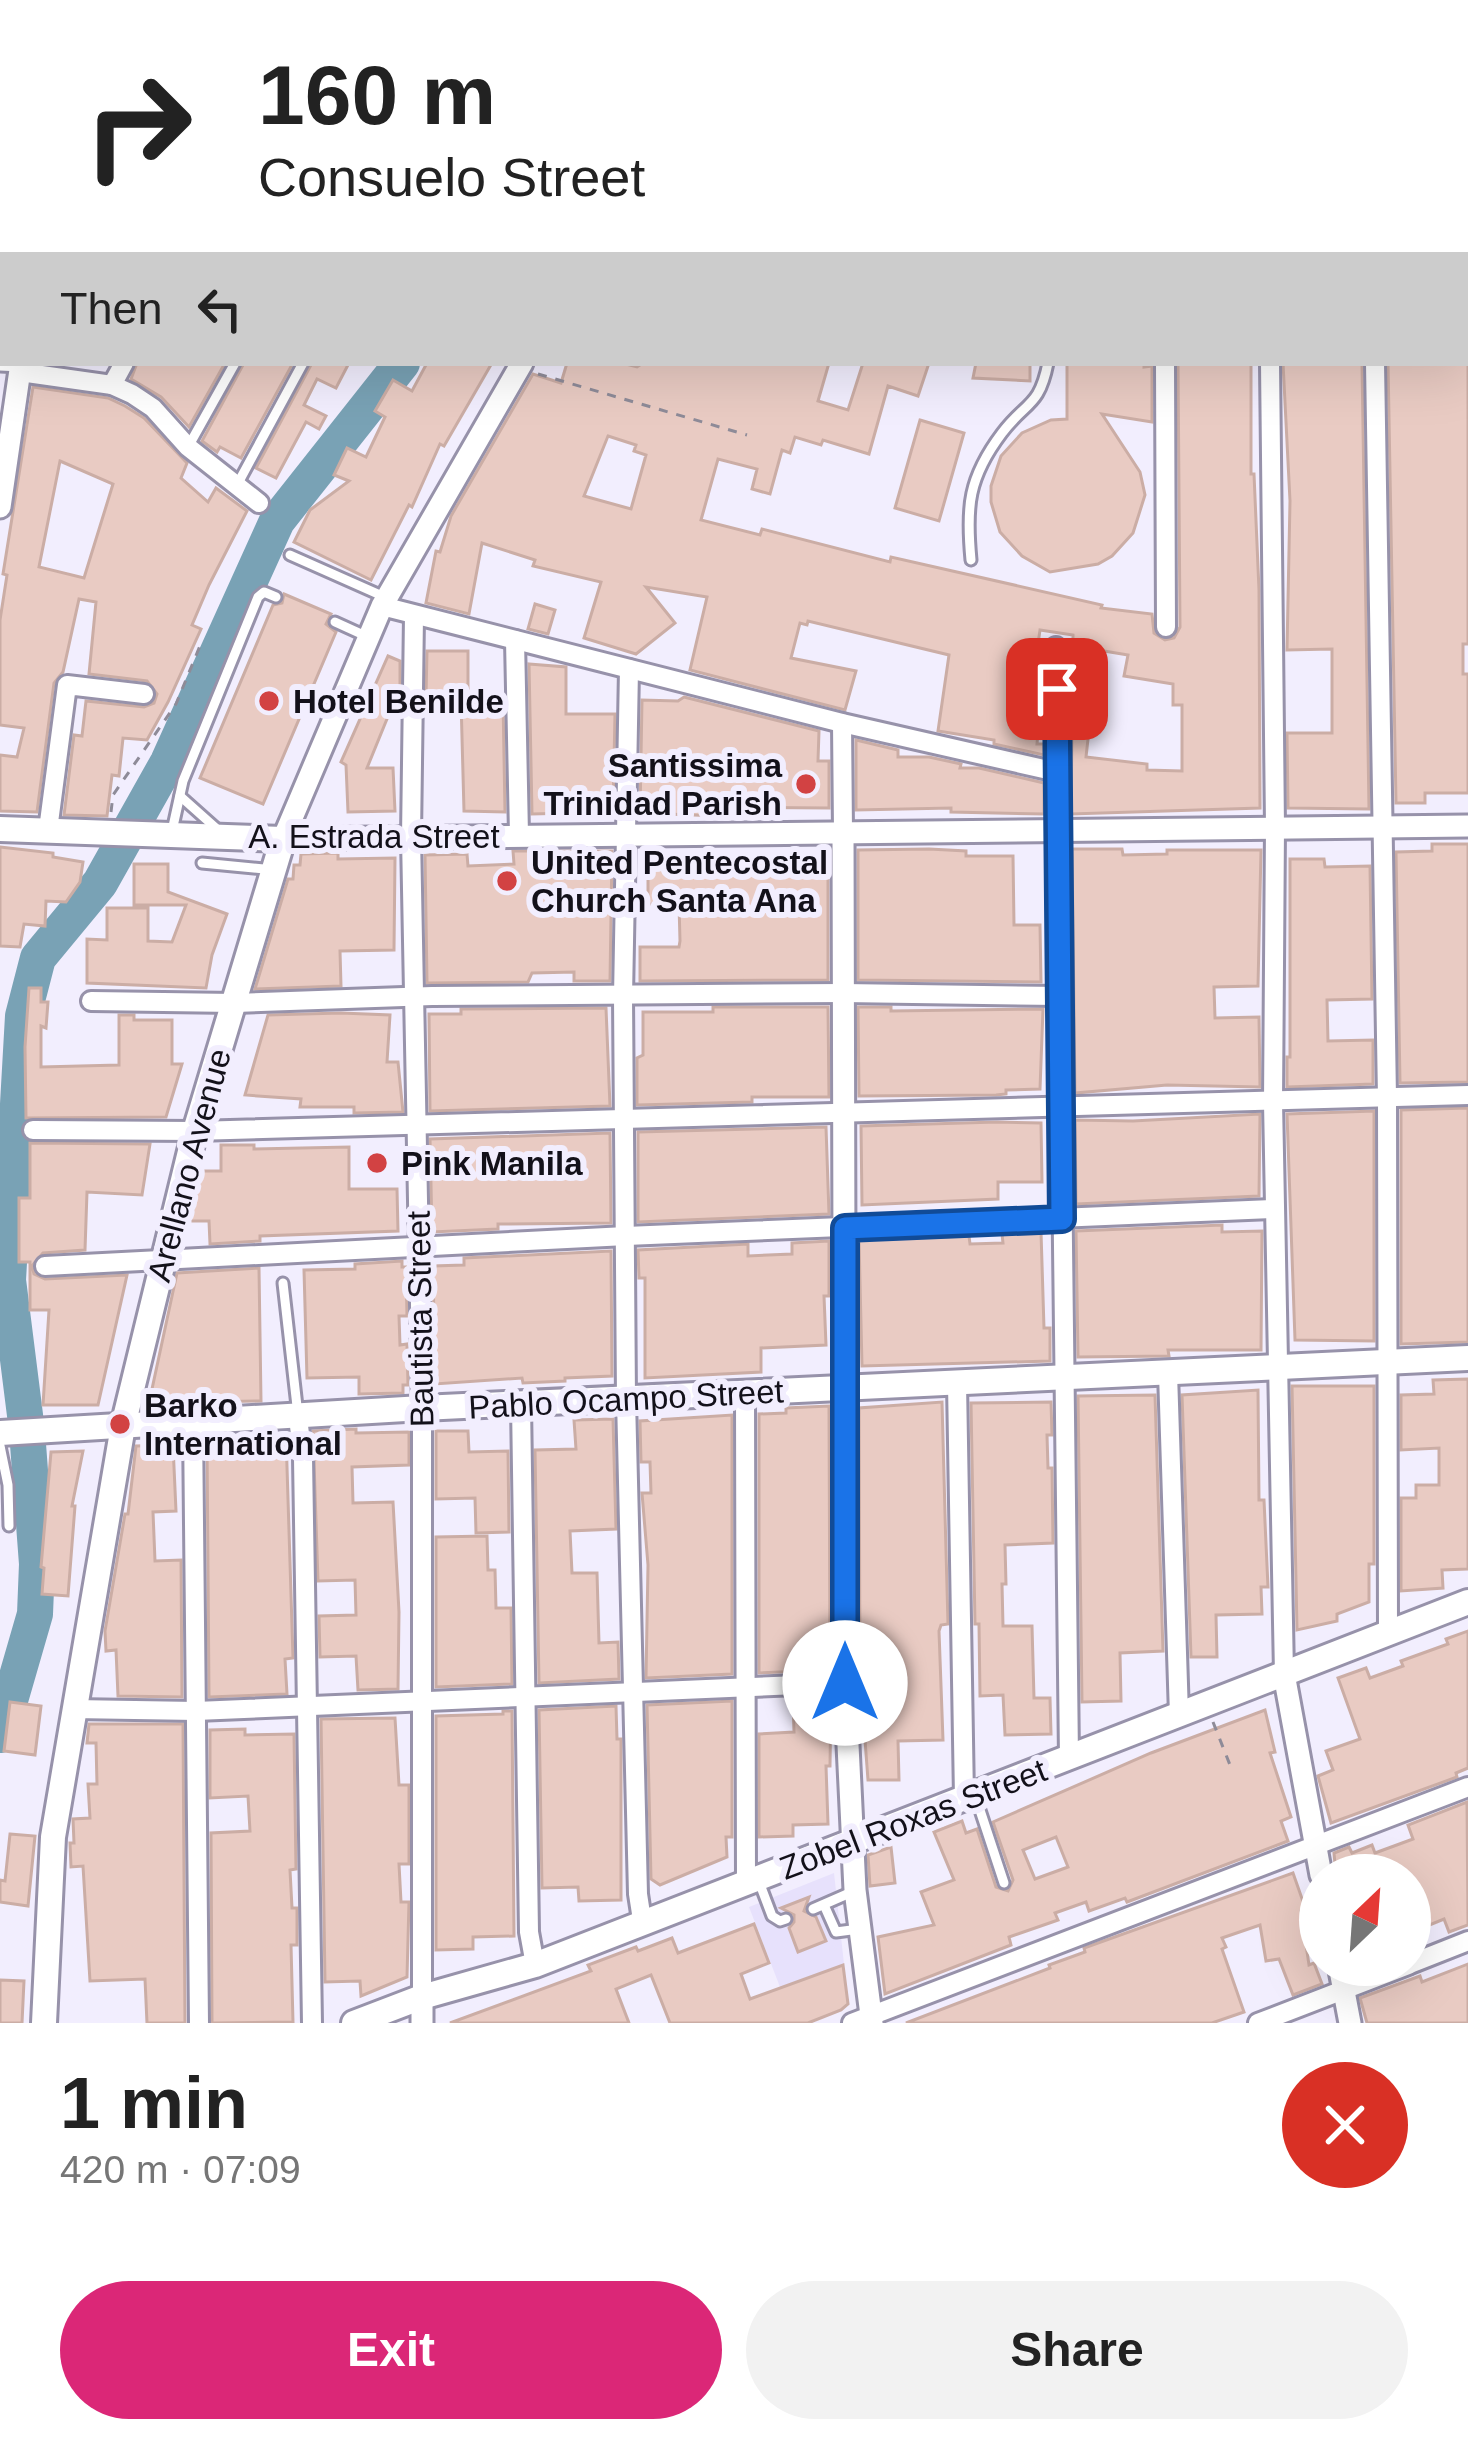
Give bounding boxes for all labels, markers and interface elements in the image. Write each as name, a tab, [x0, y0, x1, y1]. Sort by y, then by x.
icon: right	[60, 48, 216, 204]
text: 160 m	[258, 48, 496, 142]
text: Consuelo Street	[258, 147, 645, 207]
icon: left	[187, 276, 253, 342]
text: Then	[60, 283, 163, 334]
pin	[1006, 638, 1108, 740]
icon: arrive	[1024, 656, 1090, 722]
place label: Hotel Benilde	[293, 683, 504, 720]
marker: Hotel Benilde	[256, 688, 282, 714]
place label: Santissima Trinidad Parish	[544, 747, 783, 822]
marker: Santissima Trinidad Parish	[793, 771, 819, 797]
street label: A. Estrada Street	[248, 818, 500, 855]
place label: United Pentecostal Church Santa Ana	[531, 844, 828, 919]
marker: United Pentecostal Church Santa Ana	[494, 868, 520, 894]
street label: Arellano Avenue	[140, 1044, 238, 1286]
place label: Pink Manila	[401, 1145, 583, 1182]
marker: Pink Manila	[364, 1150, 390, 1176]
street label: Bautista Street	[400, 1210, 440, 1428]
street label: Pablo Ocampo Street	[467, 1372, 785, 1426]
place label: Barko International	[144, 1387, 342, 1462]
marker: Barko International	[107, 1411, 133, 1437]
position arrow	[782, 1620, 908, 1746]
street label: Zobel Roxas Street	[775, 1751, 1051, 1887]
north arrow	[1299, 1854, 1431, 1986]
map controls	[1299, 1854, 1431, 1986]
button: close	[1282, 2062, 1408, 2188]
text: 1 min	[60, 2063, 248, 2143]
text: 420 m · 07:09	[60, 2148, 301, 2191]
button: Exit	[60, 2281, 722, 2419]
button: Share	[746, 2281, 1408, 2419]

